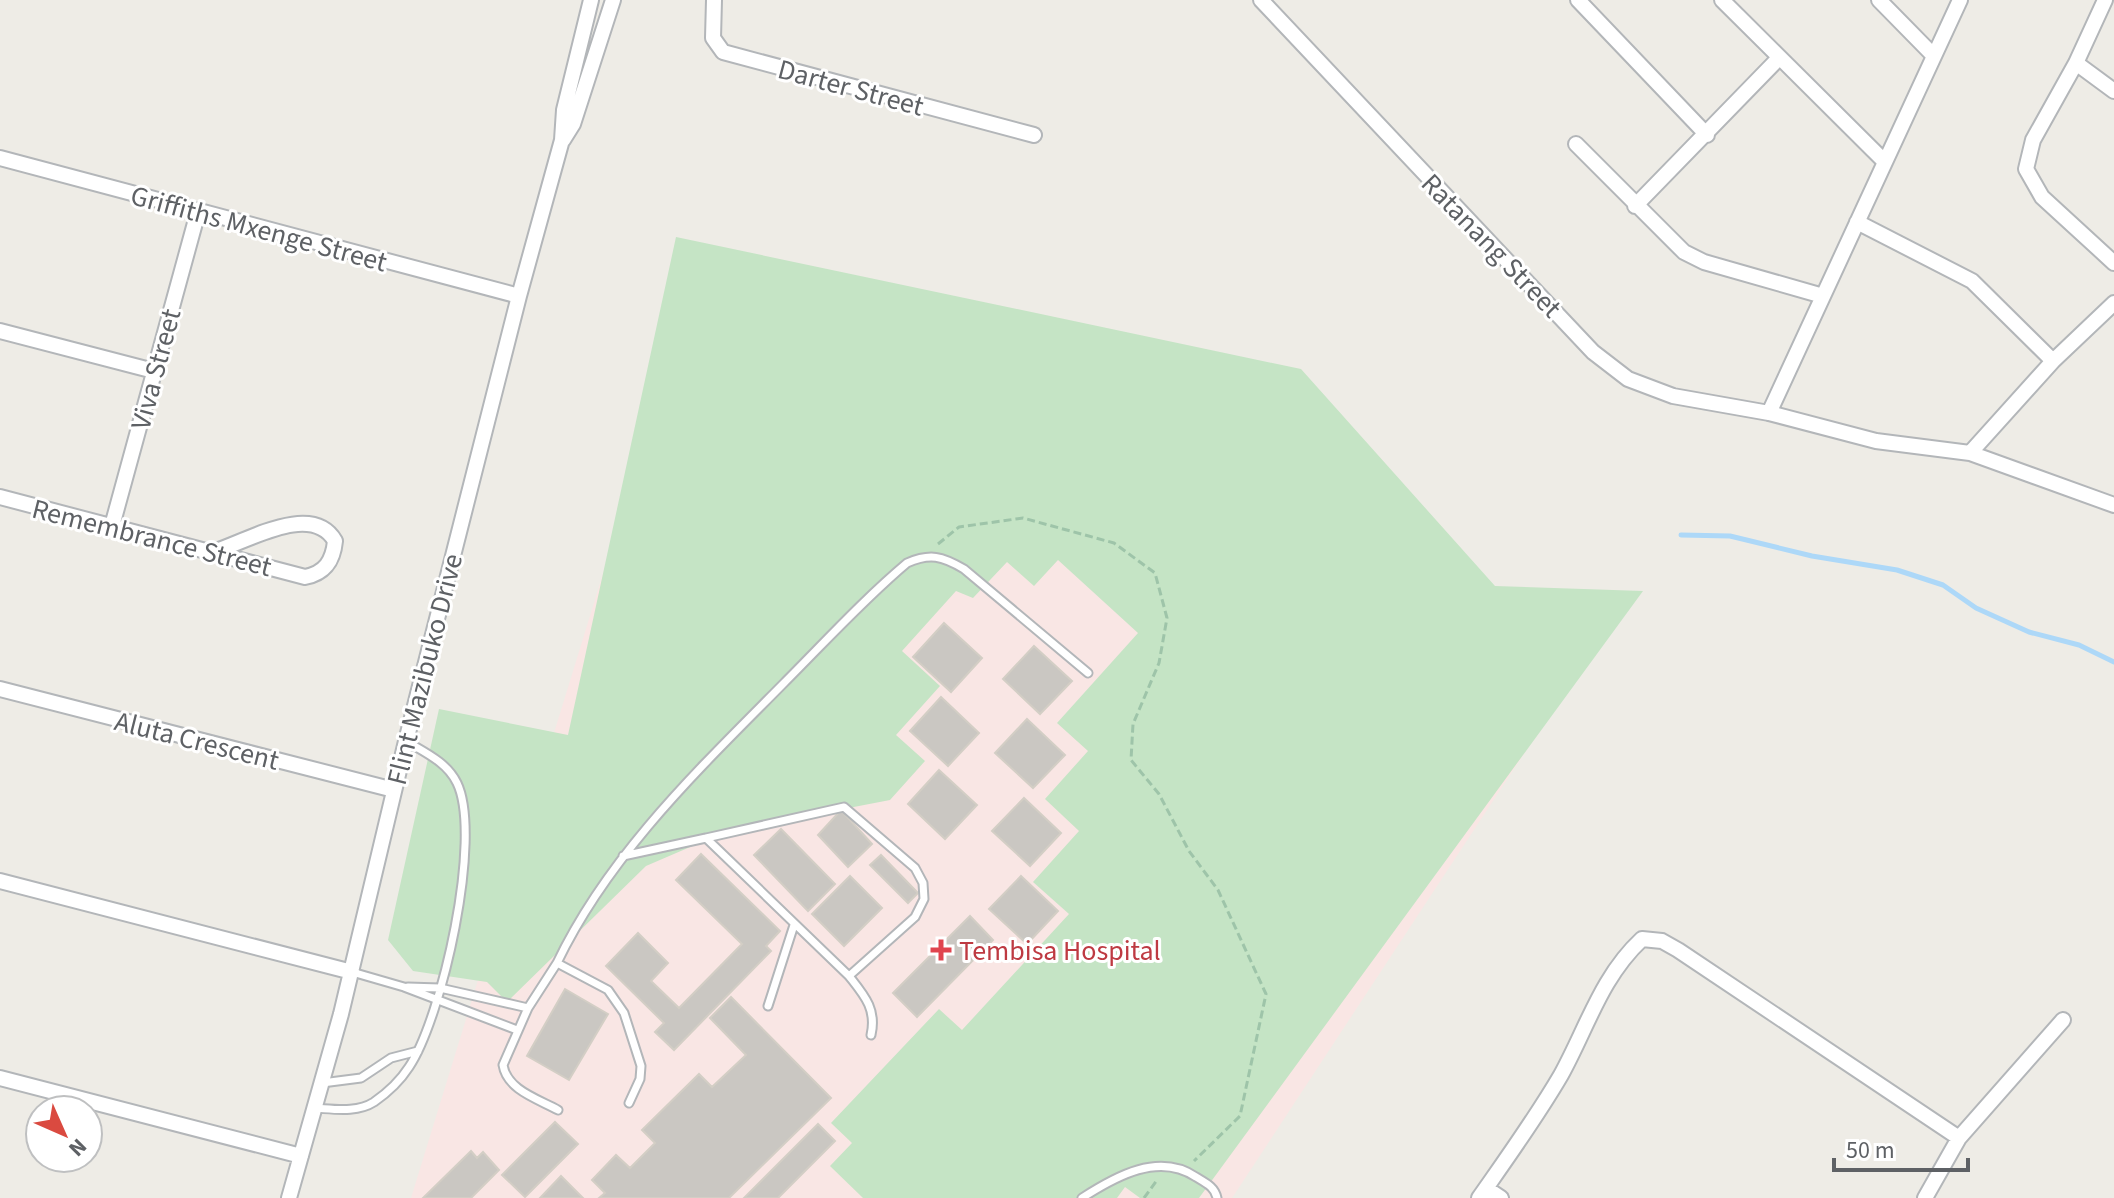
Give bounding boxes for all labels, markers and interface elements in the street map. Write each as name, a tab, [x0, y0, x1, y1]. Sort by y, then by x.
street label: Darter Street	[773, 49, 929, 127]
street label: Ratanang Street	[1412, 164, 1571, 327]
street label: Griffiths Mxenge Street	[126, 175, 392, 283]
street label: Viva Street	[121, 304, 191, 434]
street label: Remembrance Street	[28, 489, 276, 587]
street label: Flint Mazibuko Drive	[377, 549, 473, 789]
street label: Aluta Crescent	[110, 701, 284, 781]
place label: Tembisa Hospital	[959, 931, 1161, 971]
marker: Tembisa Hospital	[930, 939, 952, 961]
north arrow	[24, 1094, 104, 1174]
scale bar	[1834, 1122, 1968, 1172]
text: N	[61, 1131, 94, 1164]
text: 50 m	[1846, 1133, 1895, 1168]

